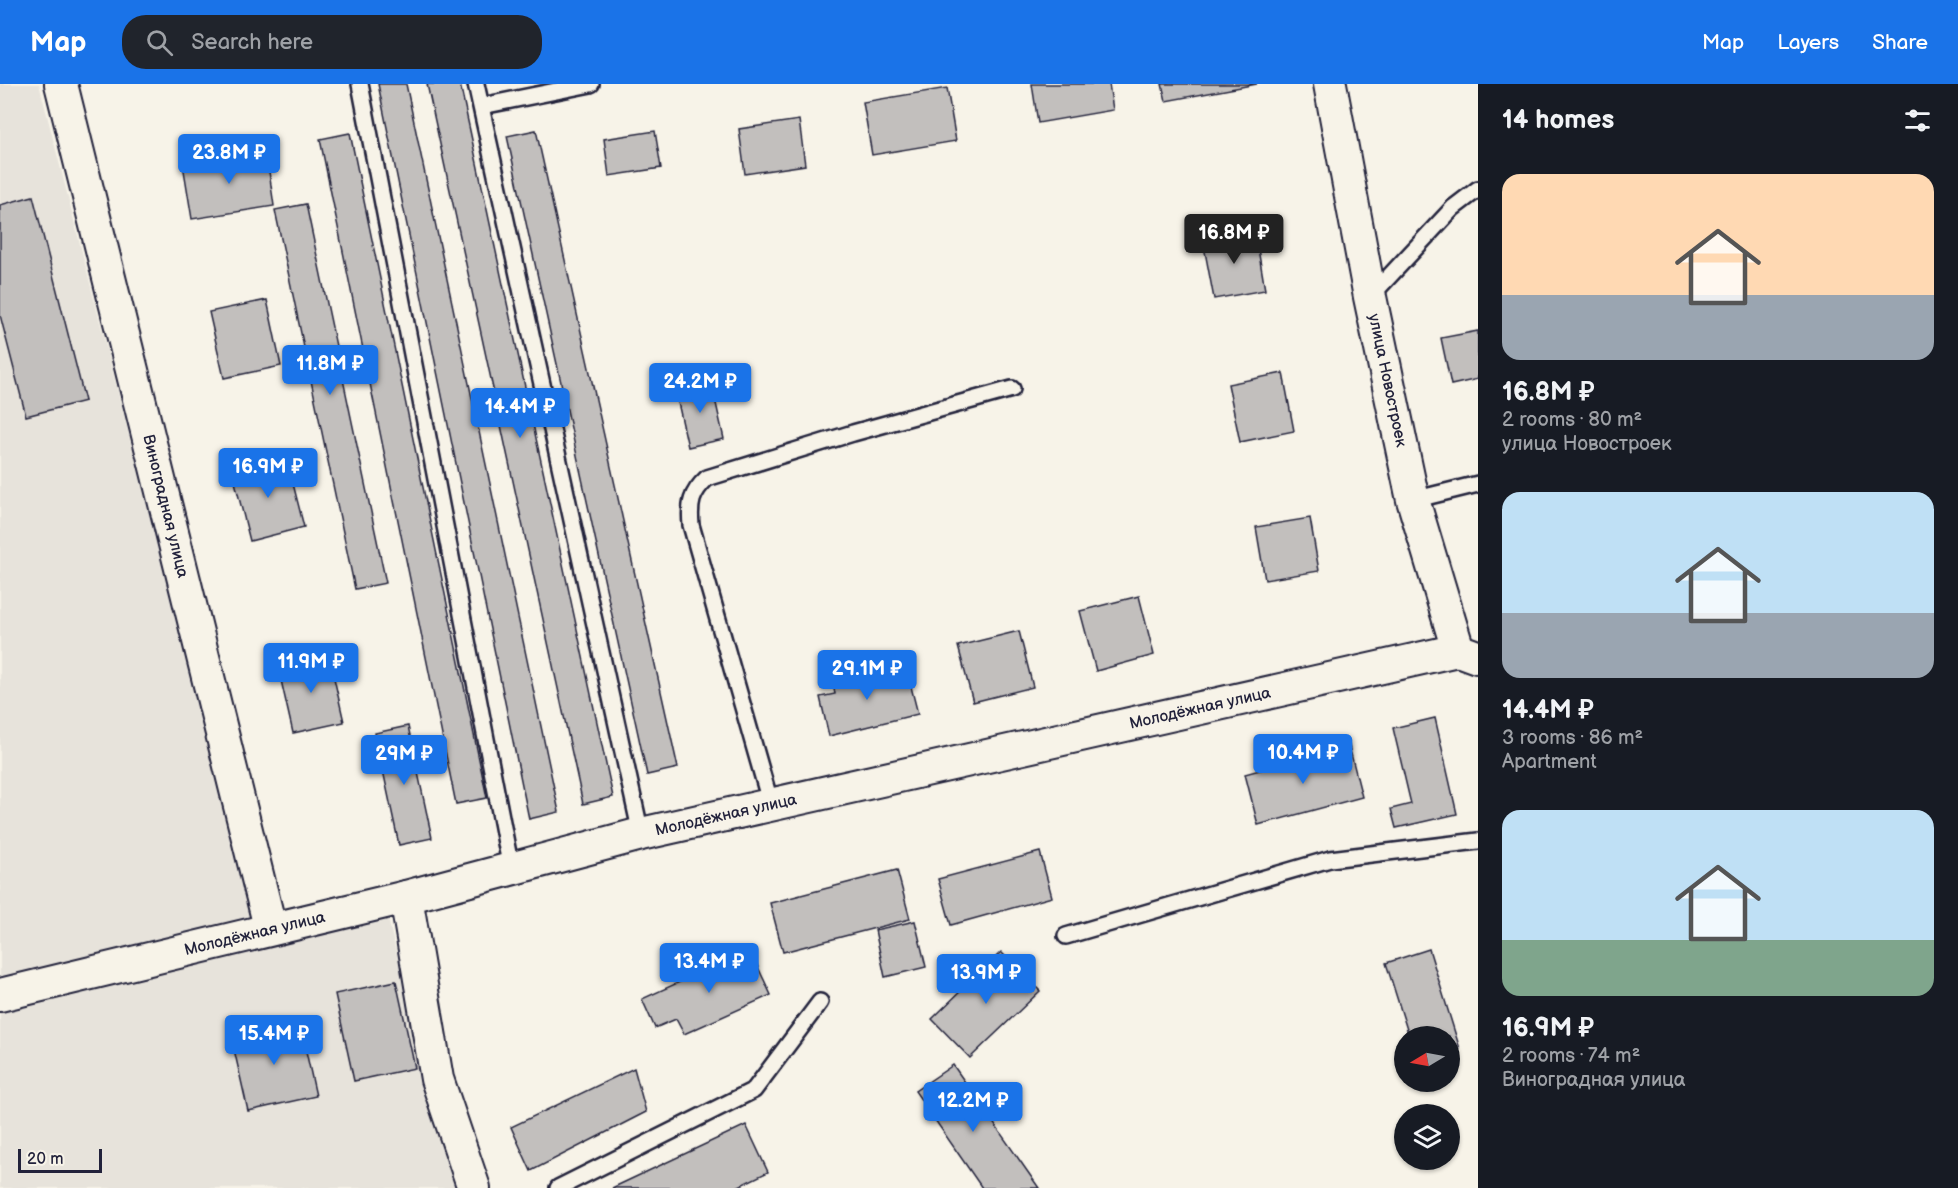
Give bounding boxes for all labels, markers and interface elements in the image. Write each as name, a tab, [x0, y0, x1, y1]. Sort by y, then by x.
search box	[122, 15, 542, 69]
text: Map	[30, 26, 86, 59]
icon: search	[143, 26, 176, 59]
text: Search here	[191, 29, 313, 56]
text: Map	[1702, 30, 1744, 55]
text: Layers	[1777, 30, 1839, 55]
text: Share	[1872, 30, 1928, 55]
icon: filters	[1901, 104, 1934, 137]
text: 14 homes	[1502, 105, 1614, 136]
pin: 23.8M ₽	[174, 134, 284, 185]
text: 23.8M ₽	[192, 141, 266, 165]
icon: home	[1664, 213, 1772, 321]
pin: 16.8M ₽	[1179, 214, 1289, 265]
text: 16.8M ₽	[1198, 221, 1270, 245]
street label: улица Новостроек	[1364, 312, 1411, 449]
pin: 11.8M ₽	[275, 345, 385, 396]
text: 11.8M ₽	[296, 352, 364, 376]
pin: 24.2M ₽	[645, 363, 755, 414]
text: 24.2M ₽	[663, 370, 737, 394]
text: 16.8M ₽	[1502, 377, 1595, 408]
pin: 14.4M ₽	[465, 388, 575, 439]
text: 14.4M ₽	[485, 395, 555, 419]
text: 2 rooms · 80 m²	[1502, 408, 1642, 432]
text: улица Новостроек	[1502, 432, 1672, 456]
street label: Виноградная улица	[139, 433, 193, 580]
pin: 16.9M ₽	[213, 448, 323, 499]
text: 16.9M ₽	[233, 455, 303, 479]
icon: home	[1664, 531, 1772, 639]
pin: 11.9M ₽	[256, 643, 366, 694]
text: 11.9M ₽	[277, 650, 345, 674]
pin: 29.1M ₽	[812, 650, 922, 701]
text: 29.1M ₽	[832, 657, 902, 681]
street label: Молодёжная улица	[1128, 683, 1273, 733]
text: 14.4M ₽	[1502, 695, 1594, 726]
text: 3 rooms · 86 m²	[1502, 726, 1643, 750]
pin: 10.4M ₽	[1248, 734, 1358, 785]
pin: 29M ₽	[362, 735, 446, 786]
text: 10.4M ₽	[1267, 741, 1339, 765]
text: 29M ₽	[375, 742, 433, 766]
text: Apartment	[1502, 750, 1597, 774]
street label: Молодёжная улица	[653, 790, 799, 840]
icon: home	[1664, 849, 1772, 957]
street label: Молодёжная улица	[182, 907, 328, 960]
pin: 13.4M ₽	[654, 943, 764, 994]
text: 13.4M ₽	[674, 950, 744, 974]
pin: 13.9M ₽	[931, 954, 1041, 1005]
text: 13.9M ₽	[951, 961, 1021, 985]
text: 16.9M ₽	[1502, 1013, 1594, 1044]
pin: 15.4M ₽	[219, 1015, 329, 1066]
text: 15.4M ₽	[239, 1022, 309, 1046]
north arrow	[1394, 1026, 1460, 1092]
map controls	[1394, 1026, 1460, 1170]
text: 2 rooms · 74 m²	[1502, 1044, 1640, 1068]
text: Виноградная улица	[1502, 1068, 1686, 1092]
pin: 12.2M ₽	[918, 1082, 1028, 1133]
text: 12.2M ₽	[937, 1089, 1009, 1113]
button: layers	[1394, 1104, 1460, 1170]
scale bar	[18, 1146, 102, 1174]
text: 20 m	[27, 1150, 63, 1169]

